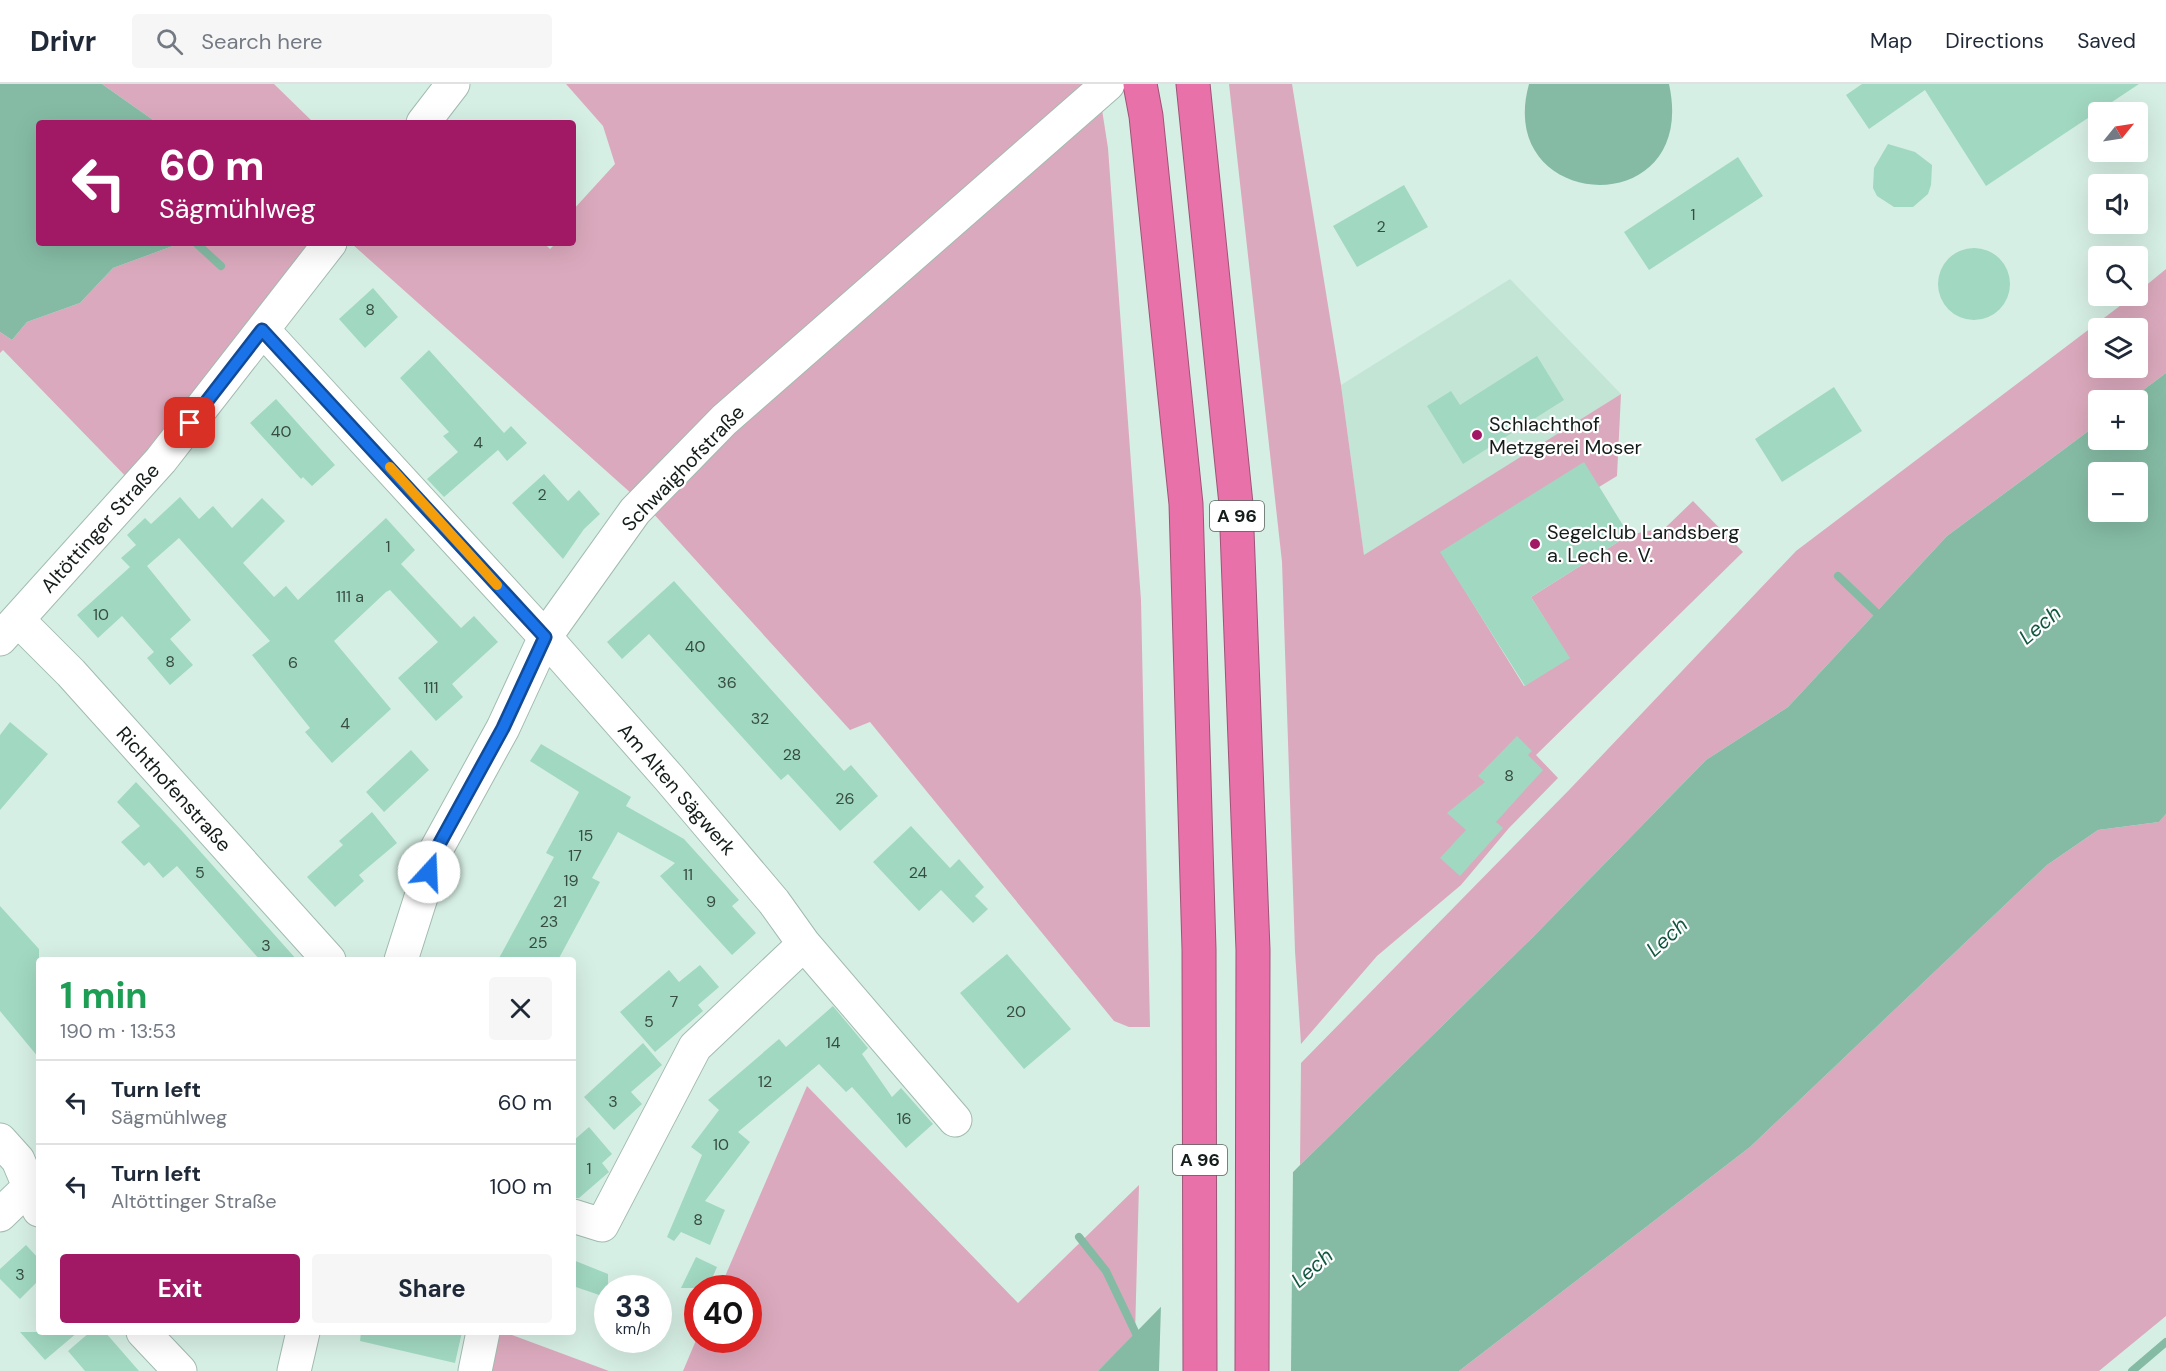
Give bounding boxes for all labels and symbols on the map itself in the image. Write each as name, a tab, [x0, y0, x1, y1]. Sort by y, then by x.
north arrow	[2088, 102, 2148, 162]
house number: 1	[1691, 204, 1696, 225]
house number: 2	[1376, 216, 1386, 237]
house number: 8	[365, 299, 375, 320]
pin	[164, 397, 215, 448]
street label: Schwaighofstraße	[616, 399, 750, 537]
place label: Schlachthof Metzgerei Moser	[1489, 411, 1642, 460]
house number: 40	[271, 421, 291, 442]
marker: Schlachthof Metzgerei Moser	[1470, 428, 1484, 442]
house number: 4	[473, 432, 483, 453]
street label: Altöttinger Straße	[35, 458, 165, 598]
house number: 2	[537, 484, 547, 505]
road number: A 96	[1210, 501, 1264, 531]
place label: Segelclub Landsberg a. Lech e. V.	[1547, 519, 1739, 568]
house number: 1	[386, 536, 391, 557]
marker: Segelclub Landsberg a. Lech e. V.	[1528, 537, 1542, 551]
house number: 111 a	[336, 586, 364, 607]
water label: Lech	[2013, 599, 2067, 651]
house number: 10	[93, 604, 109, 625]
house number: 40	[685, 636, 705, 657]
house number: 8	[165, 651, 175, 672]
house number: 6	[288, 652, 298, 673]
house number: 36	[717, 672, 737, 693]
house number: 111	[424, 677, 438, 698]
house number: 32	[751, 708, 769, 729]
house number: 4	[340, 713, 350, 734]
street label: Am Alten Sägwerk	[612, 717, 742, 861]
street label: Richthofenstraße	[111, 721, 237, 857]
house number: 28	[783, 744, 801, 765]
house number: 8	[1504, 765, 1514, 786]
house number: 26	[835, 788, 855, 809]
house number: 15	[579, 825, 593, 846]
position arrow	[397, 840, 461, 904]
house number: 17	[568, 845, 582, 866]
house number: 5	[195, 862, 205, 883]
house number: 24	[909, 862, 928, 883]
house number: 11	[683, 864, 693, 885]
house number: 19	[563, 870, 579, 891]
house number: 21	[553, 891, 567, 912]
house number: 9	[706, 891, 716, 912]
house number: 23	[540, 911, 558, 932]
water label: Lech	[1640, 911, 1694, 963]
house number: 25	[529, 932, 547, 953]
house number: 3	[261, 935, 271, 956]
house number: 7	[670, 991, 678, 1012]
house number: 20	[1006, 1001, 1026, 1022]
house number: 5	[644, 1011, 654, 1032]
house number: 14	[826, 1032, 841, 1053]
house number: 12	[758, 1071, 772, 1092]
house number: 3	[608, 1091, 618, 1112]
house number: 16	[896, 1108, 912, 1129]
house number: 10	[713, 1134, 729, 1155]
road number: A 96	[1173, 1145, 1227, 1175]
house number: 1	[587, 1158, 592, 1179]
house number: 8	[693, 1209, 703, 1230]
water label: Lech	[1285, 1242, 1339, 1294]
house number: 3	[15, 1264, 25, 1285]
speed limit sign: 40	[684, 1275, 762, 1353]

